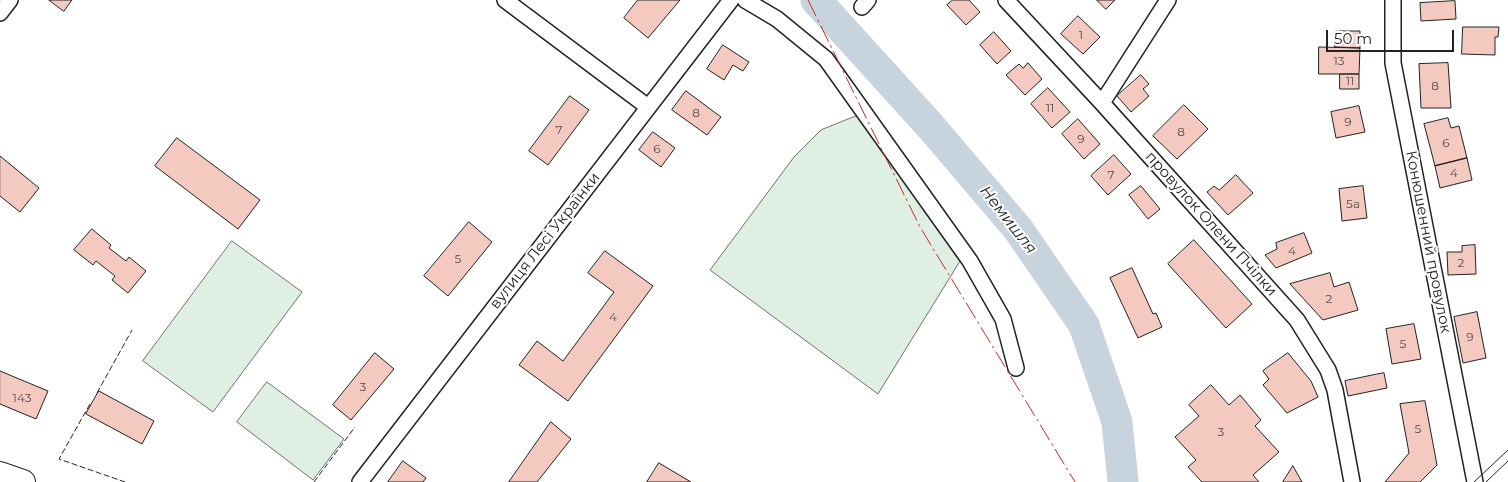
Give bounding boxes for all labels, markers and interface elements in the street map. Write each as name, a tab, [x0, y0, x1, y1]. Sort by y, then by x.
scale bar	[1328, 20, 1456, 52]
house number: 1	[1079, 28, 1083, 42]
text: 50 m	[1334, 29, 1372, 48]
house number: 13	[1333, 54, 1345, 68]
house number: 11	[1346, 74, 1354, 88]
house number: 8	[1431, 79, 1439, 93]
house number: 11	[1046, 101, 1054, 115]
house number: 8	[692, 106, 700, 120]
house number: 9	[1344, 115, 1352, 129]
house number: 7	[555, 123, 563, 137]
house number: 8	[1177, 125, 1185, 139]
house number: 9	[1077, 132, 1085, 146]
house number: 6	[1442, 136, 1450, 150]
house number: 6	[653, 142, 661, 156]
street label: провулок Олени Пчілки	[1141, 148, 1281, 300]
street label: Конюшенний провулок	[1401, 149, 1455, 335]
house number: 4	[1450, 166, 1458, 180]
house number: 7	[1107, 168, 1115, 182]
street label: вулиця Лесі Українки	[486, 169, 604, 313]
water label: Немишля	[975, 182, 1041, 258]
house number: 5а	[1346, 197, 1360, 211]
house number: 4	[1288, 244, 1296, 258]
house number: 5	[455, 252, 461, 266]
house number: 2	[1458, 256, 1464, 270]
house number: 2	[1326, 292, 1332, 306]
house number: 4	[609, 310, 617, 324]
house number: 9	[1466, 330, 1474, 344]
house number: 5	[1400, 337, 1406, 351]
house number: 3	[360, 380, 366, 394]
house number: 143	[13, 391, 31, 405]
house number: 5	[1415, 422, 1421, 436]
house number: 3	[1218, 425, 1224, 439]

